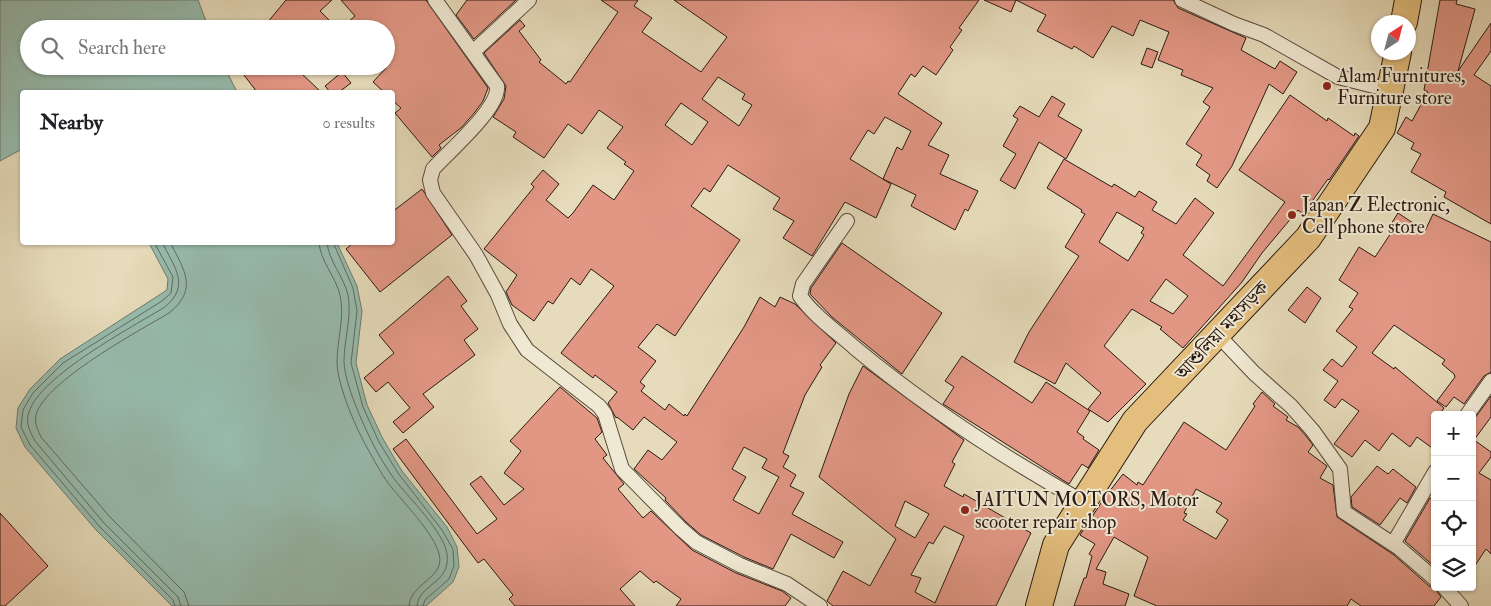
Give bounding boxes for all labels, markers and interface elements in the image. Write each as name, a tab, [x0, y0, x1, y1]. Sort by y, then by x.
north arrow	[1371, 15, 1416, 60]
search box	[20, 20, 395, 75]
icon: search	[38, 34, 66, 62]
text: Search here	[78, 36, 166, 60]
place label: Alam Furnitures, Furniture store	[1336, 64, 1466, 110]
marker: Alam Furnitures, Furniture store	[1321, 80, 1333, 92]
text: Nearby	[40, 109, 103, 136]
text: 0 results	[322, 113, 375, 133]
place label: Japan Z Electronic, Cell phone store	[1301, 193, 1450, 240]
marker: Japan Z Electronic, Cell phone store	[1286, 209, 1298, 221]
street label: আশুলিয়া মহাসড়ক	[1169, 276, 1274, 386]
map controls	[1431, 411, 1476, 591]
button: +	[1431, 411, 1476, 456]
button: −	[1431, 456, 1476, 501]
place label: JAITUN MOTORS, Motor scooter repair shop	[974, 488, 1199, 535]
button: locate	[1431, 501, 1476, 546]
marker: JAITUN MOTORS, Motor scooter repair shop	[959, 504, 971, 516]
button: layers	[1431, 546, 1476, 591]

